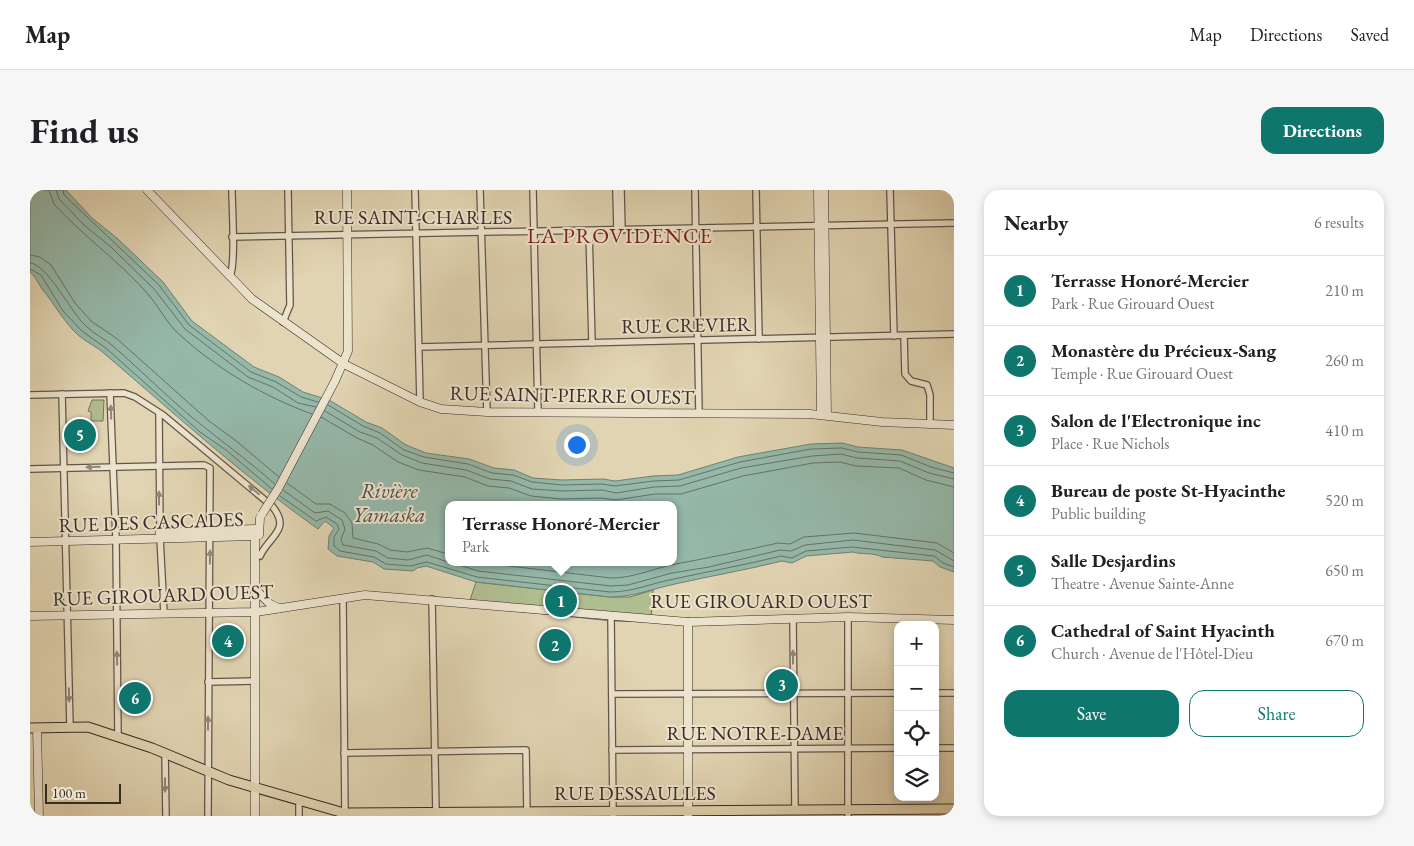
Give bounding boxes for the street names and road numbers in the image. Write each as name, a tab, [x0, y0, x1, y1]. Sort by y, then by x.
street label: RUE SAINT-CHARLES	[314, 204, 512, 230]
street label: RUE CREVIER	[621, 311, 752, 339]
street label: RUE SAINT-PIERRE OUEST	[449, 380, 695, 410]
street label: RUE DES CASCADES	[58, 506, 244, 538]
street label: RUE GIROUARD OUEST	[52, 578, 275, 612]
street label: RUE GIROUARD OUEST	[650, 588, 872, 614]
street label: RUE NOTRE-DAME	[666, 720, 844, 746]
street label: RUE DESSAULLES	[554, 780, 716, 806]

